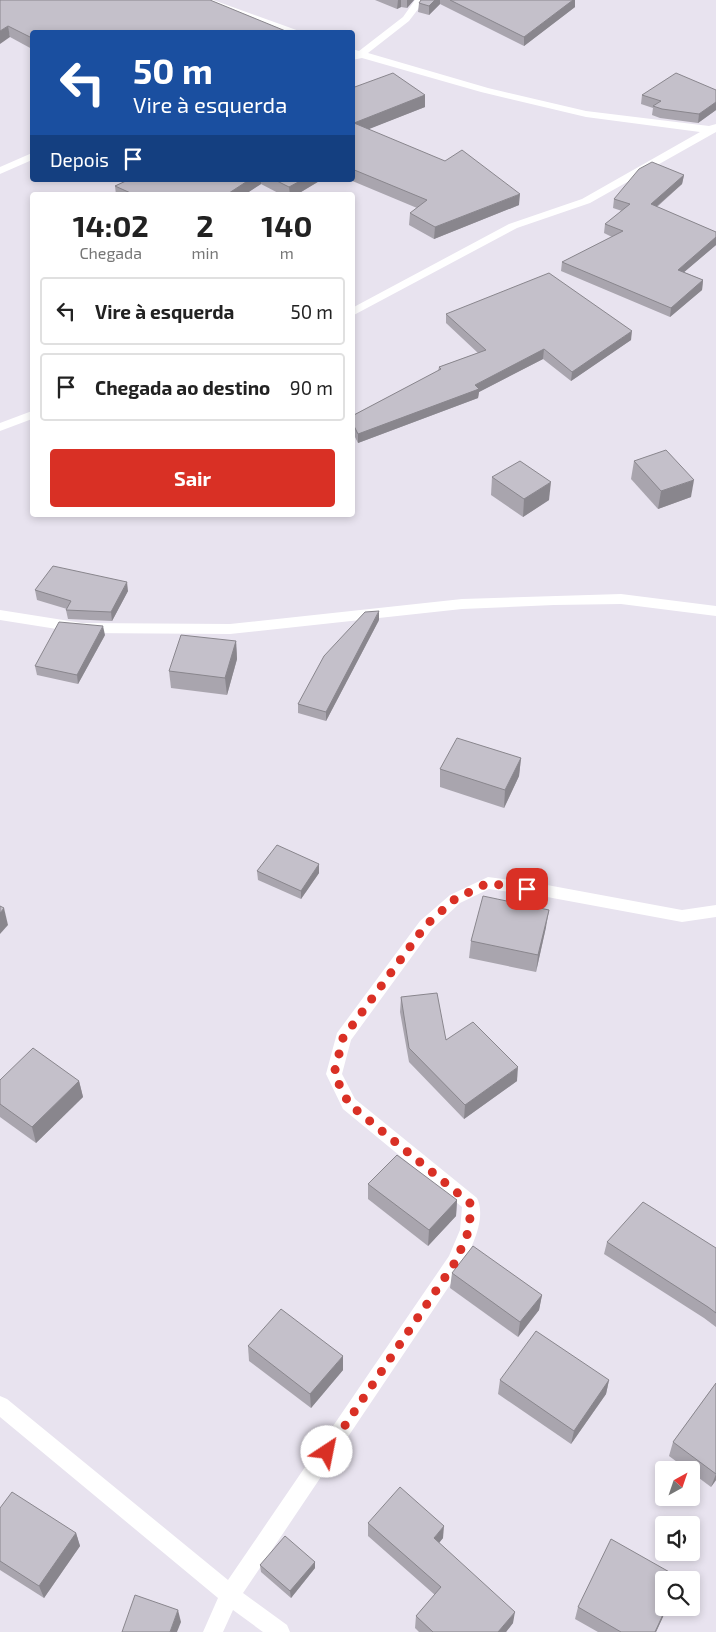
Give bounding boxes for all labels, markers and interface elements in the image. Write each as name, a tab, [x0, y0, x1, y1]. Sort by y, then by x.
text: 50 m	[133, 49, 213, 91]
icon: left	[50, 50, 115, 115]
text: Vire à esquerda	[133, 91, 287, 117]
icon: arrive	[119, 145, 147, 173]
text: Depois	[50, 148, 109, 171]
text: 14:02	[73, 207, 149, 243]
text: 2	[196, 207, 214, 243]
text: 140	[261, 207, 312, 243]
text: Chegada	[79, 243, 142, 262]
text: min	[191, 243, 219, 262]
text: m	[280, 243, 294, 262]
icon: left	[52, 297, 80, 325]
text: Vire à esquerda	[95, 300, 234, 323]
text: 50 m	[290, 300, 333, 323]
icon: arrive	[52, 373, 80, 401]
text: Chegada ao destino	[95, 376, 270, 399]
text: 90 m	[290, 376, 333, 399]
button: Sair	[50, 449, 335, 507]
pin	[506, 868, 548, 910]
icon: arrive	[513, 875, 541, 903]
position arrow	[300, 1425, 352, 1477]
north arrow	[655, 1461, 700, 1506]
map controls	[655, 1461, 700, 1616]
button: sound	[655, 1516, 700, 1561]
button: search	[655, 1571, 700, 1616]

